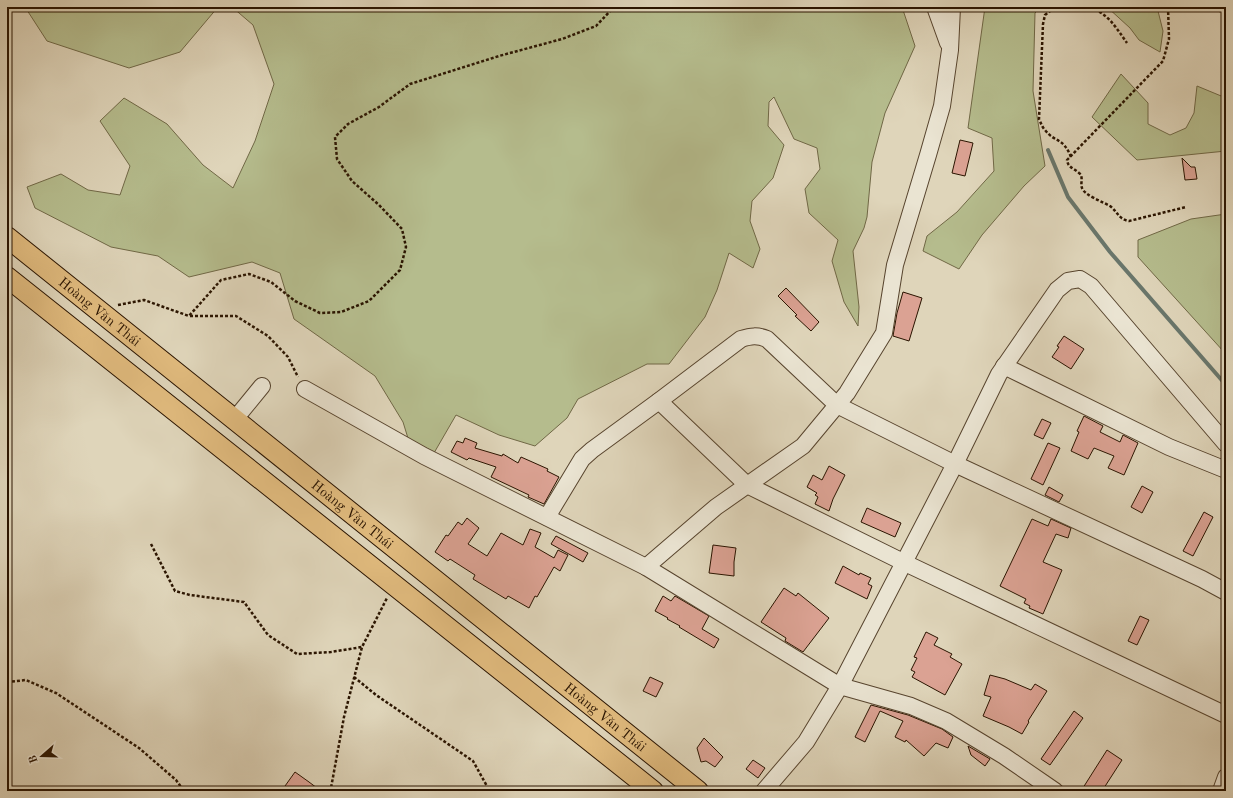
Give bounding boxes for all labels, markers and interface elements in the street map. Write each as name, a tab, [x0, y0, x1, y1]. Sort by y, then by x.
street label: Hoàng Văn Thái	[56, 275, 143, 349]
street label: Hoàng Văn Thái	[308, 478, 396, 552]
street label: Hoàng Văn Thái	[561, 681, 649, 755]
north arrow	[22, 736, 62, 776]
text: B	[27, 753, 41, 764]

